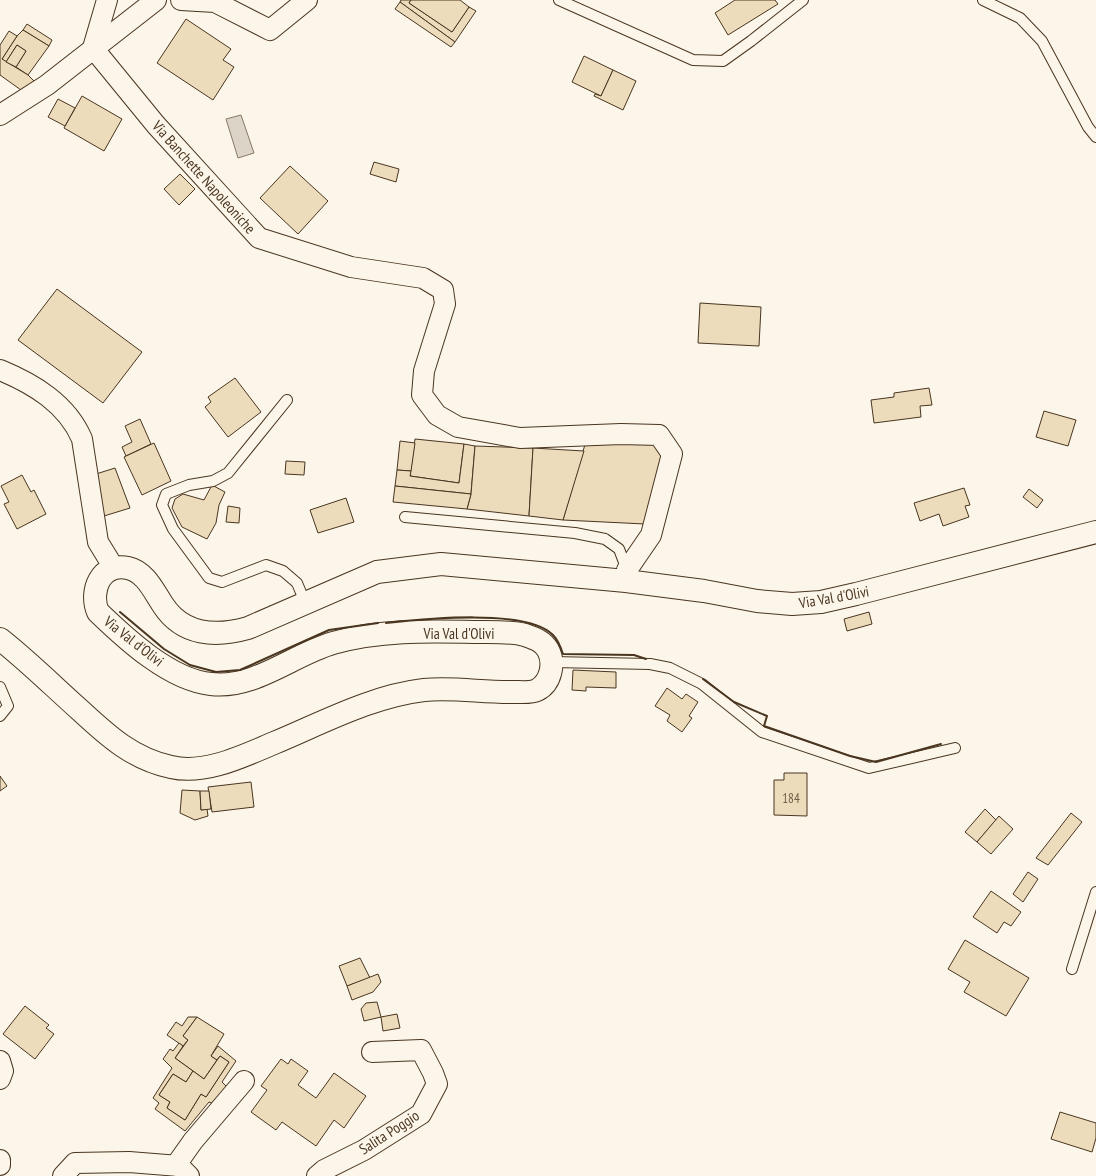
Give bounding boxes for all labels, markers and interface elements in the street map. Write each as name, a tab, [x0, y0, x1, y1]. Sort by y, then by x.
street label: Via Banchette Napoleoniche	[147, 116, 260, 238]
street label: Via Val d'Olivi	[796, 581, 871, 613]
street label: Via Val d'Olivi	[99, 611, 168, 670]
street label: Via Val d'Olivi	[423, 624, 494, 643]
house number: 184	[782, 790, 800, 807]
street label: Salita Poggio	[355, 1106, 423, 1158]

